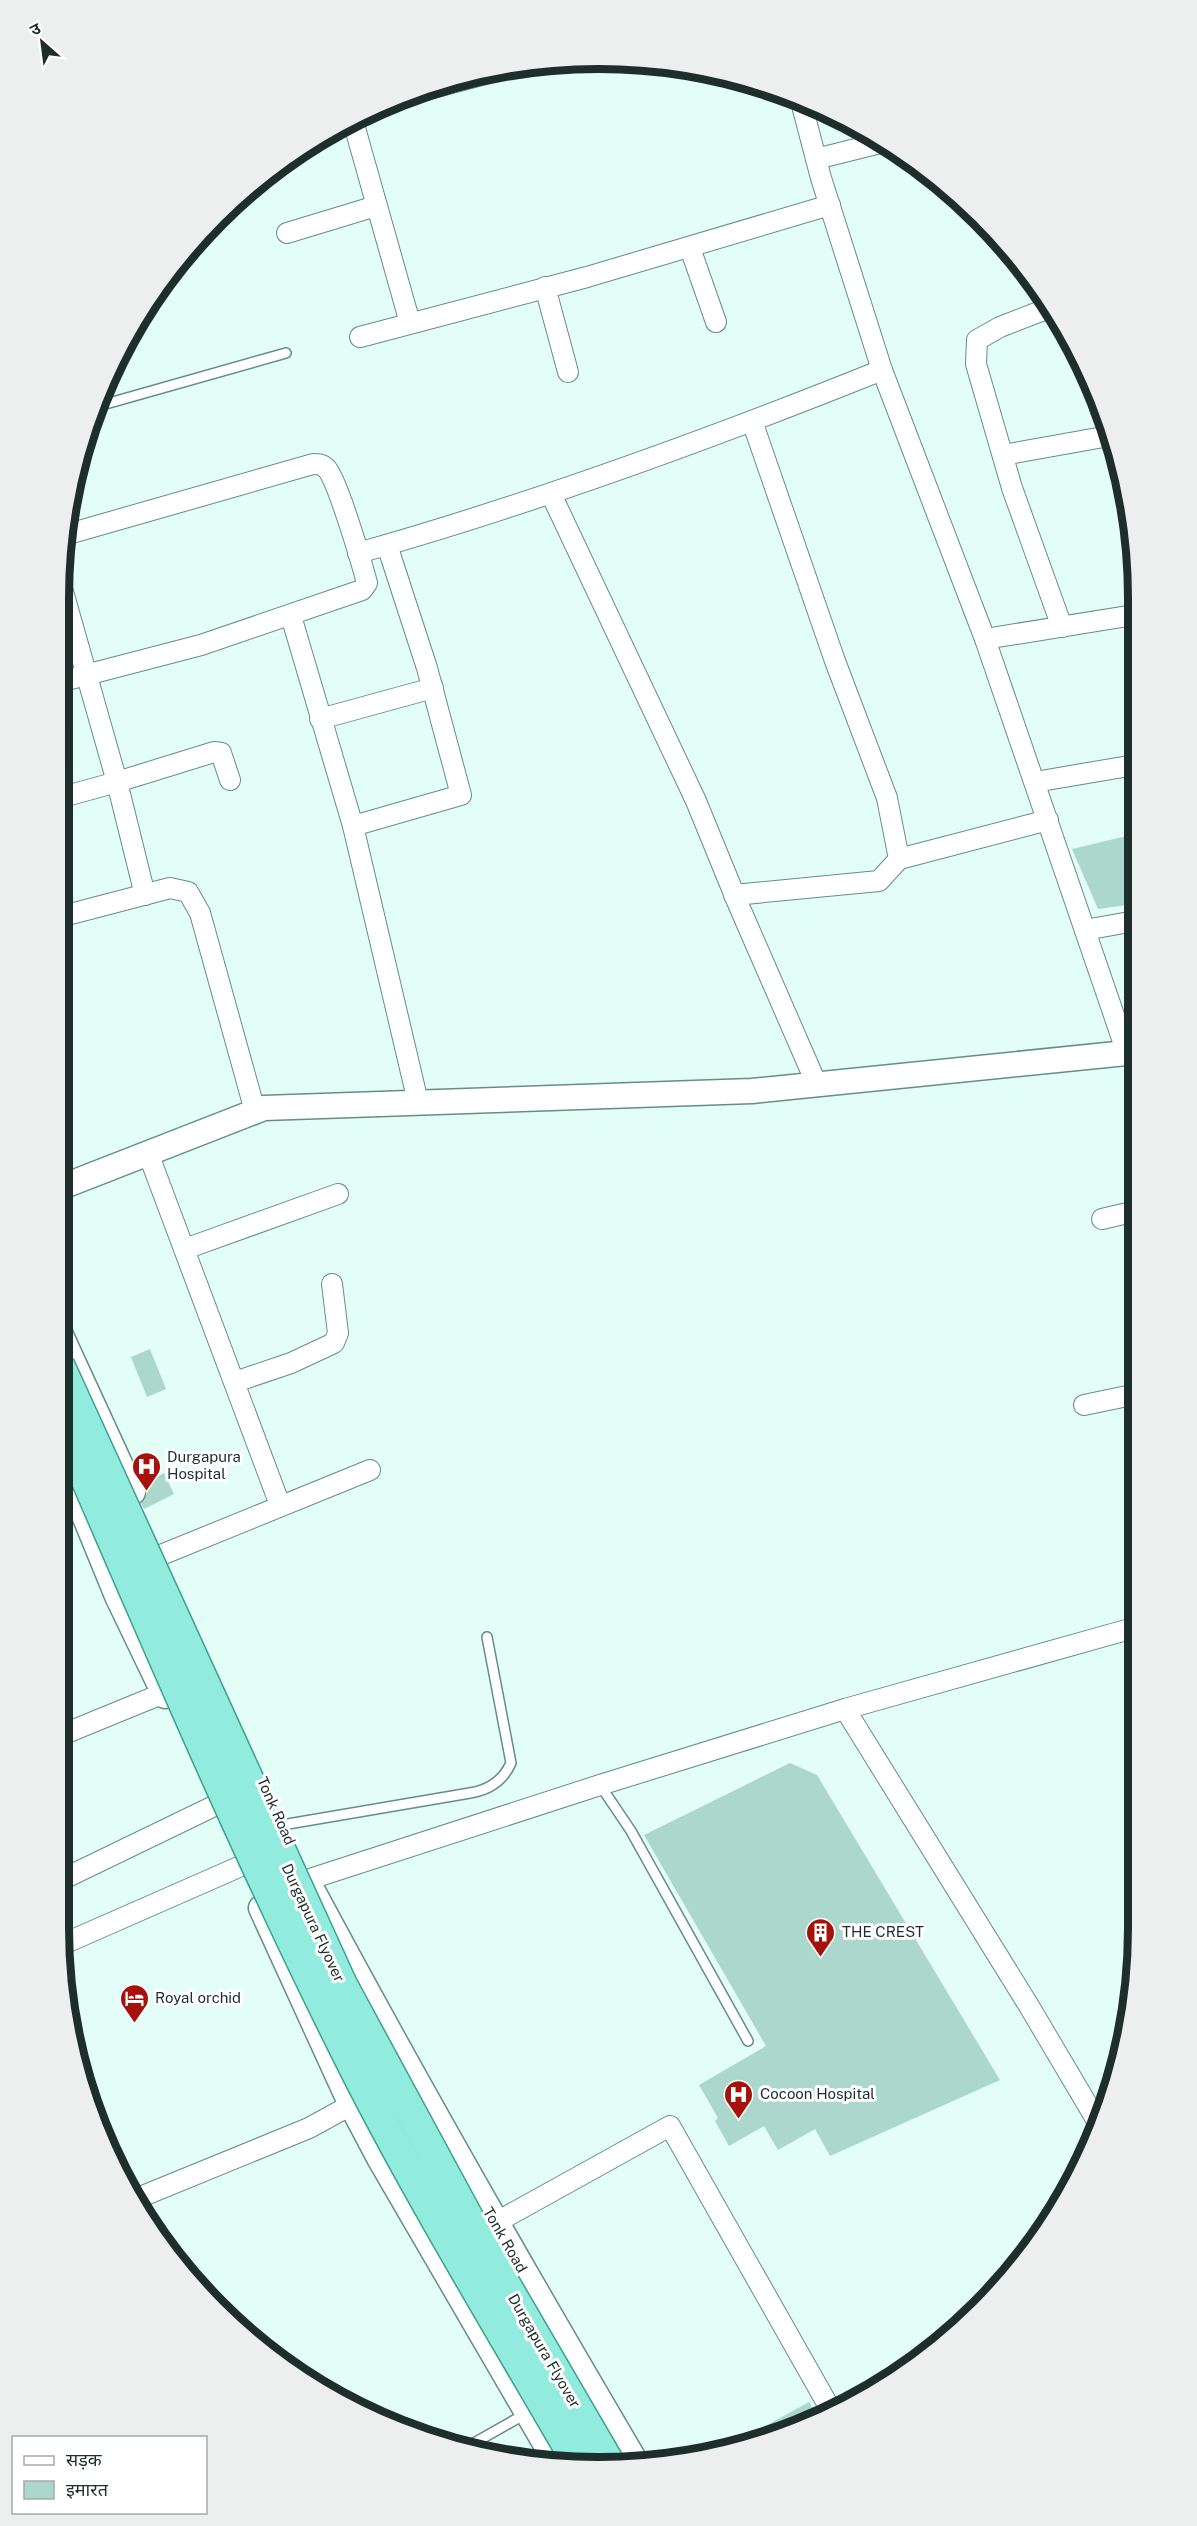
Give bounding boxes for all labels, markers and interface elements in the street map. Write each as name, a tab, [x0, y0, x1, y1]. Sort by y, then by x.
north arrow	[12, 12, 72, 72]
text: उ	[27, 18, 44, 40]
place label: Durgapura Hospital	[167, 1448, 241, 1482]
hospital icon: Durgapura Hospital	[130, 1450, 162, 1492]
street label: Tonk Road	[254, 1774, 299, 1847]
street label: Durgapura Flyover	[279, 1861, 348, 1985]
building icon: THE CREST	[805, 1916, 837, 1958]
place label: THE CREST	[842, 1923, 924, 1940]
hotel icon: Royal orchid	[118, 1982, 150, 2024]
place label: Royal orchid	[155, 1989, 241, 2006]
hospital icon: Cocoon Hospital	[723, 2078, 755, 2120]
place label: Cocoon Hospital	[760, 2085, 875, 2102]
street label: Tonk Road	[480, 2204, 531, 2275]
street label: Durgapura Flyover	[505, 2291, 584, 2411]
legend	[12, 2436, 207, 2514]
text: सड़क	[66, 2449, 103, 2470]
text: इमारत	[66, 2479, 109, 2500]

